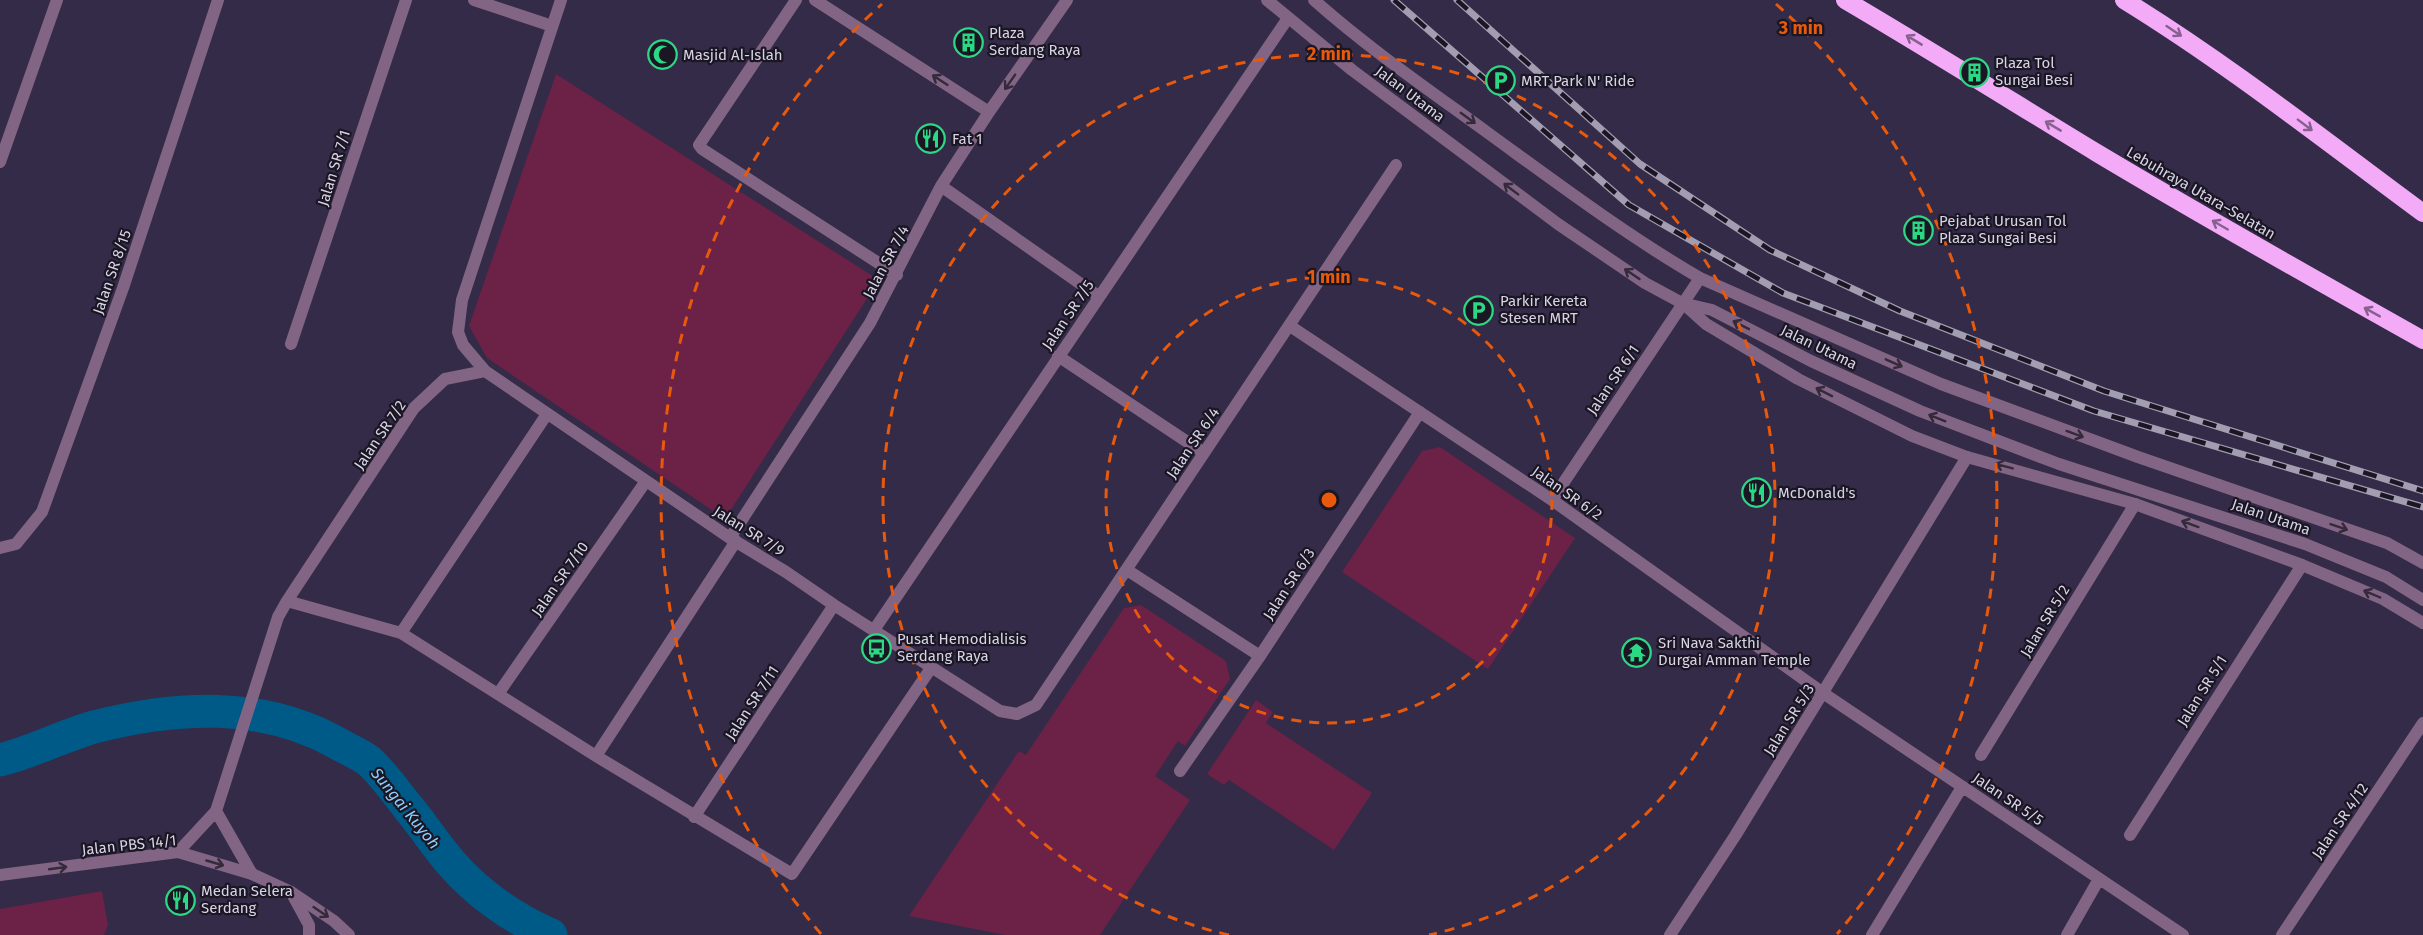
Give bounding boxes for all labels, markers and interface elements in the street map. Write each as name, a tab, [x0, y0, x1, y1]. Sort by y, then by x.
text: 3 min	[1778, 17, 1823, 39]
place label: Plaza Serdang Raya	[989, 24, 1081, 59]
one-way arrow	[2165, 25, 2181, 37]
building icon: Plaza Serdang Raya	[952, 26, 984, 58]
one-way arrow	[1906, 34, 1923, 46]
mosque icon: Masjid Al-Islah	[646, 39, 678, 71]
text: 2 min	[1307, 43, 1351, 65]
place label: Masjid Al-Islah	[683, 46, 783, 64]
place label: Plaza Tol Sungai Besi	[1995, 54, 2073, 89]
building icon: Plaza Tol Sungai Besi	[1958, 56, 1990, 88]
street label: Jalan Utama	[1372, 62, 1448, 126]
parking icon: MRT Park N' Ride	[1484, 65, 1516, 97]
place label: MRT Park N' Ride	[1521, 72, 1635, 90]
one-way arrow	[932, 74, 949, 86]
one-way arrow	[1004, 74, 1016, 90]
one-way arrow	[1459, 112, 1475, 124]
one-way arrow	[2297, 118, 2313, 131]
one-way arrow	[2045, 119, 2062, 131]
restaurant icon: Fat 1	[915, 123, 947, 155]
street label: Jalan SR 7/1	[314, 128, 354, 208]
place label: Fat 1	[952, 130, 983, 148]
street label: Lebuhraya Utara–Selatan	[2123, 143, 2279, 243]
one-way arrow	[1504, 183, 1520, 195]
place label: Pejabat Urusan Tol Plaza Sungai Besi	[1939, 212, 2067, 247]
building icon: Pejabat Urusan Tol Plaza Sungai Besi	[1902, 214, 1934, 246]
one-way arrow	[2212, 219, 2229, 231]
street label: Jalan SR 7/4	[859, 222, 913, 302]
street label: Jalan SR 8/15	[89, 227, 135, 317]
text: 1 min	[1307, 266, 1351, 288]
one-way arrow	[1624, 268, 1641, 280]
street label: Jalan SR 7/5	[1038, 277, 1098, 353]
place label: Parkir Kereta Stesen MRT	[1500, 292, 1587, 327]
parking icon: Parkir Kereta Stesen MRT	[1463, 294, 1495, 326]
one-way arrow	[2364, 306, 2381, 318]
one-way arrow	[1732, 319, 1750, 330]
street label: Jalan Utama	[1778, 321, 1860, 373]
street label: Jalan SR 6/1	[1583, 342, 1643, 418]
one-way arrow	[1884, 358, 1903, 369]
one-way arrow	[1816, 386, 1834, 398]
street label: Jalan SR 7/2	[350, 397, 410, 473]
street label: Jalan SR 6/4	[1163, 404, 1223, 482]
one-way arrow	[1928, 411, 1947, 422]
one-way arrow	[2066, 429, 2084, 440]
one-way arrow	[1995, 460, 2014, 472]
street label: Jalan SR 6/2	[1529, 462, 1605, 524]
restaurant icon: McDonald's	[1741, 477, 1773, 509]
place label: McDonald's	[1778, 484, 1856, 502]
centre of rings	[1319, 490, 1339, 510]
street label: Jalan Utama	[2229, 495, 2313, 539]
street label: Jalan SR 7/9	[710, 502, 788, 560]
one-way arrow	[2181, 517, 2200, 528]
one-way arrow	[2329, 522, 2348, 533]
street label: Jalan SR 7/10	[528, 538, 592, 620]
street label: Jalan SR 6/3	[1259, 545, 1319, 623]
street label: Jalan SR 5/2	[2016, 582, 2074, 660]
one-way arrow	[2363, 588, 2381, 600]
place label: Pusat Hemodialisis Serdang Raya	[897, 630, 1027, 665]
bus stop icon: Pusat Hemodialisis Serdang Raya	[860, 632, 892, 664]
place label: Sri Nava Sakthi Durgai Amman Temple	[1658, 634, 1810, 669]
temple icon: Sri Nava Sakthi Durgai Amman Temple	[1621, 636, 1653, 668]
street label: Jalan SR 5/1	[2173, 652, 2231, 730]
street label: Jalan SR 7/11	[721, 663, 783, 743]
street label: Jalan SR 5/3	[1760, 681, 1818, 759]
water label: Sungai Kuyoh	[367, 763, 444, 853]
street label: Jalan SR 5/5	[1969, 769, 2047, 829]
street label: Jalan SR 4/12	[2308, 780, 2372, 862]
street label: Jalan PBS 14/1	[81, 831, 177, 859]
one-way arrow	[205, 858, 224, 869]
one-way arrow	[48, 862, 67, 873]
place label: Medan Selera Serdang	[201, 882, 293, 917]
restaurant icon: Medan Selera Serdang	[164, 884, 196, 916]
one-way arrow	[312, 907, 329, 919]

